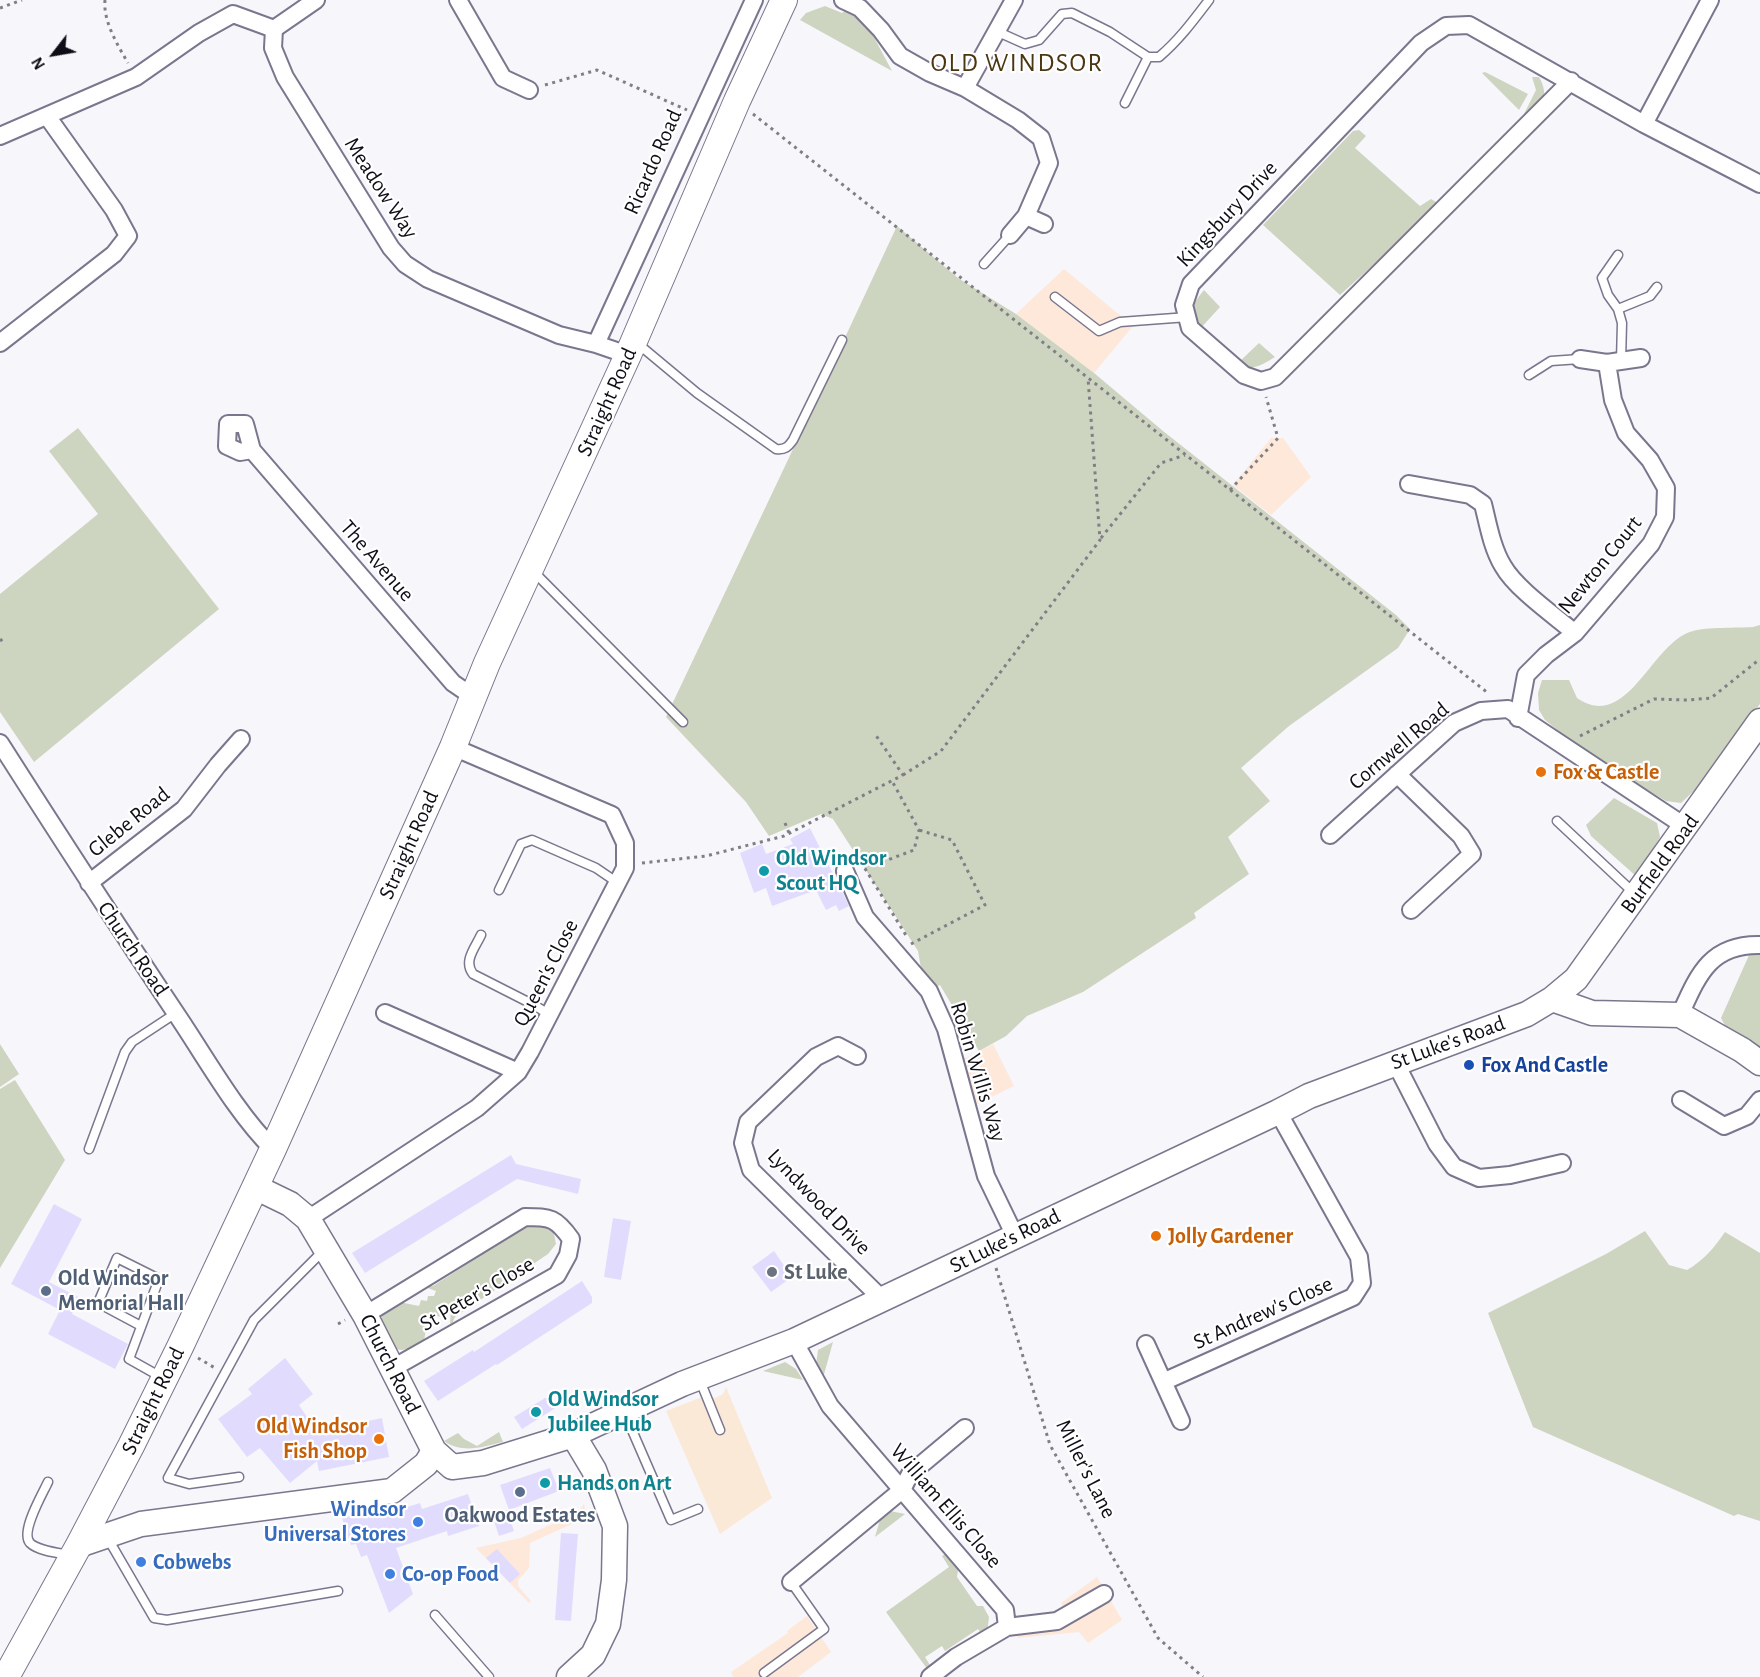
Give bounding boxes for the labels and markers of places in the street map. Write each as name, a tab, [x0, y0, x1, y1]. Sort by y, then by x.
place label: Fox & Castle	[1553, 759, 1659, 785]
marker: Fox & Castle	[1534, 765, 1548, 779]
place label: Old Windsor Scout HQ	[776, 845, 886, 896]
marker: Old Windsor Scout HQ	[757, 864, 771, 878]
place label: Fox And Castle	[1481, 1052, 1608, 1078]
marker: Fox And Castle	[1462, 1058, 1476, 1072]
place label: Jolly Gardener	[1168, 1223, 1293, 1249]
marker: Jolly Gardener	[1149, 1229, 1163, 1243]
place label: St Luke	[784, 1259, 848, 1285]
place label: Old Windsor Memorial Hall	[58, 1265, 184, 1316]
marker: St Luke	[765, 1265, 779, 1279]
marker: Old Windsor Memorial Hall	[39, 1284, 53, 1298]
place label: Old Windsor Jubilee Hub	[548, 1386, 658, 1438]
marker: Old Windsor Jubilee Hub	[529, 1405, 543, 1419]
place label: Old Windsor Fish Shop	[257, 1413, 367, 1464]
marker: Old Windsor Fish Shop	[372, 1432, 386, 1446]
place label: Hands on Art	[557, 1470, 671, 1496]
marker: Hands on Art	[538, 1476, 552, 1490]
marker: Oakwood Estates	[513, 1485, 527, 1499]
place label: Windsor Universal Stores	[264, 1496, 406, 1548]
place label: Oakwood Estates	[444, 1502, 596, 1528]
marker: Windsor Universal Stores	[411, 1515, 425, 1529]
place label: Cobwebs	[153, 1549, 231, 1575]
marker: Cobwebs	[134, 1555, 148, 1569]
place label: Co-op Food	[402, 1561, 499, 1587]
marker: Co-op Food	[383, 1567, 397, 1581]

